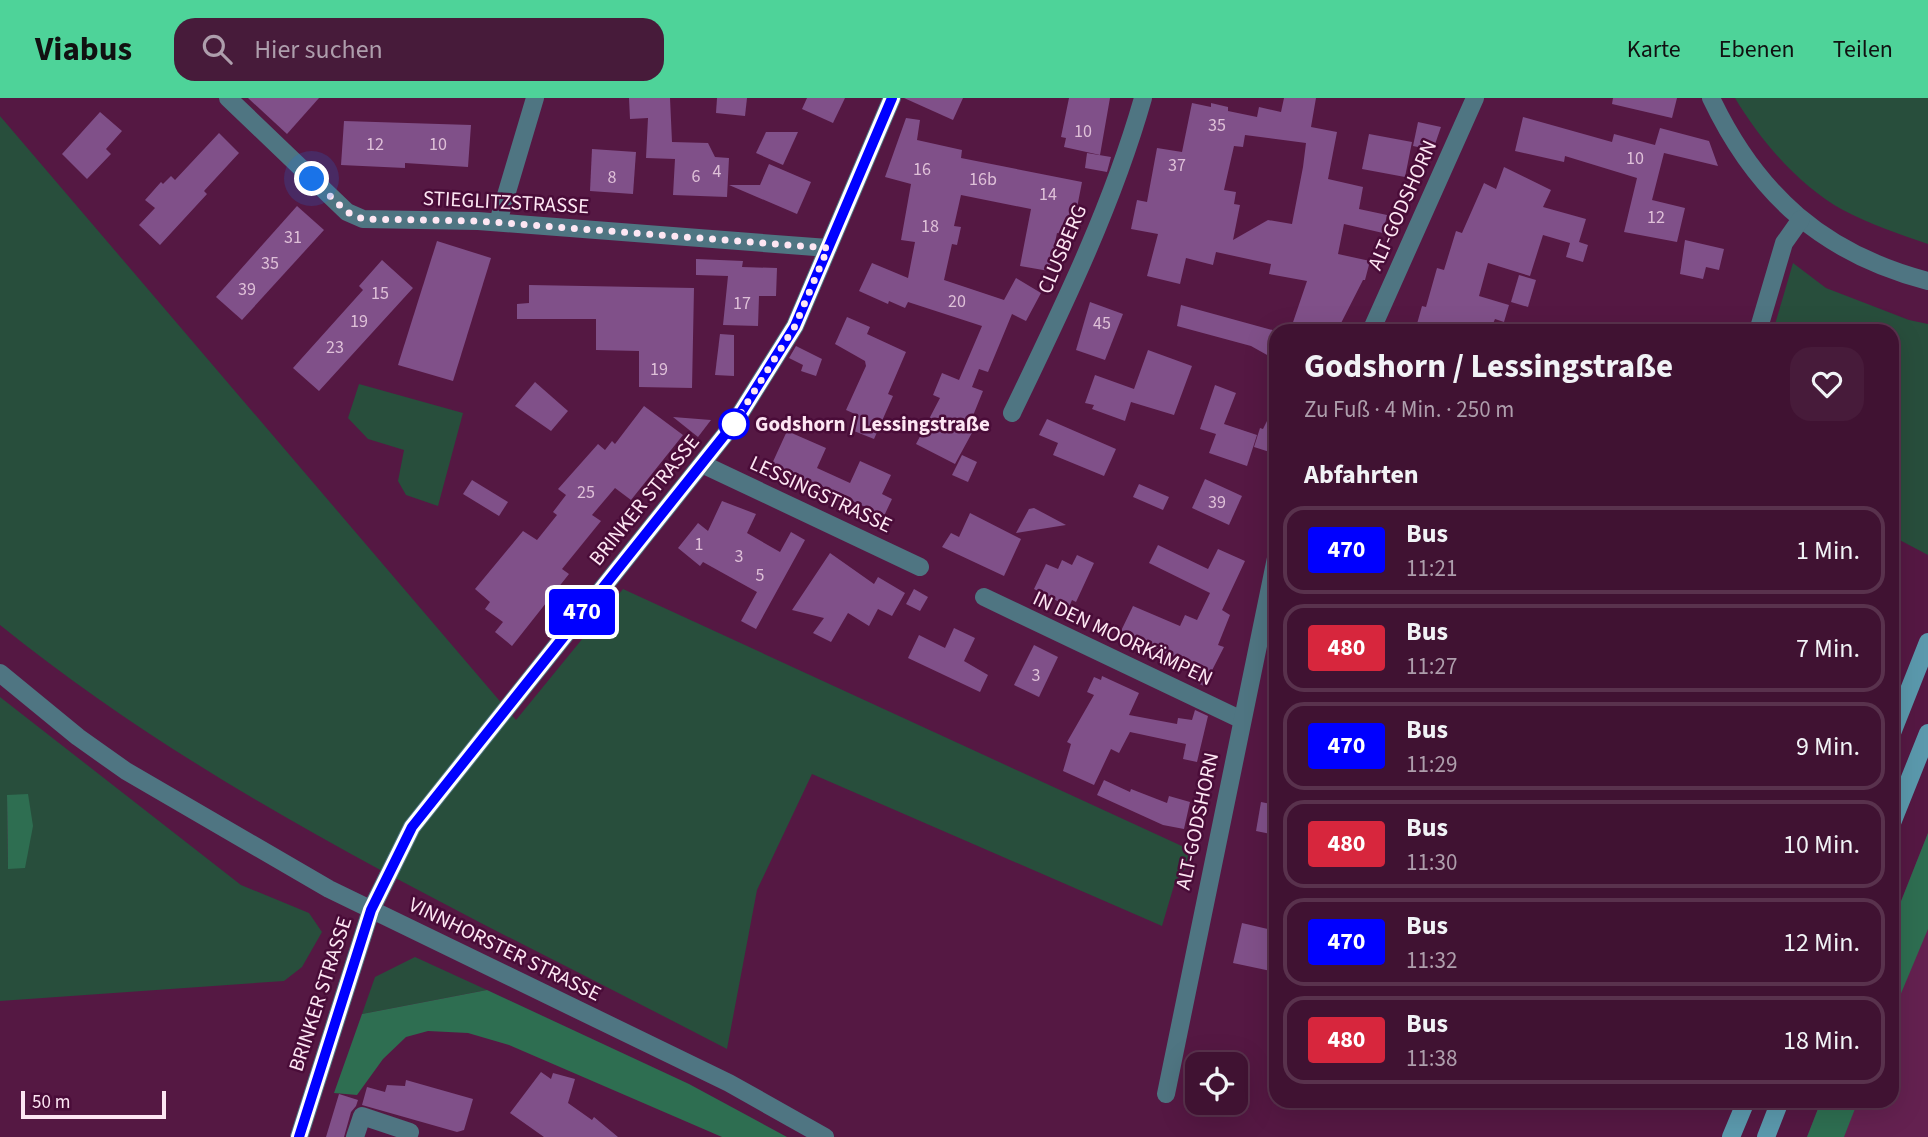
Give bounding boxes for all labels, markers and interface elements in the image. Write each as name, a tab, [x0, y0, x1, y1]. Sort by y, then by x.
search box	[174, 18, 664, 81]
text: Viabus	[35, 26, 132, 73]
icon: search	[198, 30, 236, 68]
text: Hier suchen	[254, 31, 383, 68]
text: Karte	[1627, 32, 1681, 67]
text: Ebenen	[1719, 32, 1795, 67]
text: Teilen	[1833, 32, 1893, 67]
house number: 35	[1208, 113, 1226, 138]
house number: 10	[1074, 119, 1092, 144]
house number: 12	[366, 132, 384, 157]
house number: 10	[429, 132, 447, 157]
street label: ALT-GODSHORN	[1360, 135, 1444, 275]
house number: 10	[1626, 146, 1644, 171]
house number: 37	[1168, 153, 1186, 178]
house number: 16	[913, 157, 931, 182]
house number: 4	[713, 159, 722, 184]
your location	[294, 161, 329, 196]
house number: 6	[692, 164, 701, 189]
house number: 8	[608, 165, 617, 190]
house number: 16b	[969, 167, 997, 192]
house number: 14	[1039, 182, 1057, 207]
street label: STIEGLITZSTRASSE	[422, 183, 590, 221]
street label: CLUSBERG	[1030, 200, 1094, 298]
house number: 12	[1647, 205, 1665, 230]
house number: 18	[921, 214, 939, 239]
house number: 31	[284, 225, 302, 250]
house number: 35	[261, 251, 279, 276]
house number: 39	[238, 277, 256, 302]
house number: 15	[371, 281, 389, 306]
house number: 20	[948, 289, 966, 314]
house number: 17	[733, 291, 751, 316]
house number: 19	[350, 309, 368, 334]
house number: 45	[1093, 311, 1111, 336]
house number: 23	[326, 335, 344, 360]
text: Godshorn / Lessingstraße	[1304, 343, 1673, 390]
button: heart	[1790, 347, 1864, 421]
house number: 19	[650, 357, 668, 382]
text: Zu Fuß · 4 Min. · 250 m	[1304, 393, 1514, 426]
marker: Godshorn / Lessingstraße	[719, 409, 749, 439]
place label: Godshorn / Lessingstraße	[755, 409, 990, 439]
street label: BRINKER STRASSE	[582, 428, 706, 572]
street label: LESSINGSTRASSE	[745, 448, 897, 540]
text: Abfahrten	[1304, 456, 1419, 493]
house number: 25	[577, 480, 595, 505]
house number: 39	[1208, 490, 1226, 515]
text: Bus	[1406, 515, 1448, 552]
house number: 1	[695, 532, 703, 557]
text: 470	[1327, 532, 1366, 567]
text: 1 Min.	[1796, 532, 1860, 569]
house number: 3	[735, 544, 744, 569]
text: 11:21	[1406, 552, 1457, 585]
house number: 5	[756, 563, 765, 588]
street label: IN DEN MOORKÄMPEN	[1028, 583, 1218, 693]
line badge: 470	[542, 589, 622, 635]
text: 470	[563, 594, 601, 629]
text: Bus	[1406, 613, 1448, 650]
text: 480	[1327, 630, 1366, 665]
text: 7 Min.	[1796, 630, 1860, 667]
text: 11:27	[1406, 650, 1457, 683]
house number: 3	[1032, 663, 1041, 688]
text: Bus	[1406, 711, 1448, 748]
text: 470	[1327, 728, 1366, 763]
text: 9 Min.	[1796, 728, 1860, 765]
text: 11:29	[1406, 748, 1457, 781]
street label: ALT-GODSHORN	[1168, 750, 1226, 892]
text: Bus	[1406, 809, 1448, 846]
text: 480	[1327, 826, 1366, 861]
text: 10 Min.	[1783, 826, 1860, 863]
text: 11:30	[1406, 846, 1457, 879]
street label: VINNHORSTER STRASSE	[404, 889, 606, 1009]
text: Bus	[1406, 907, 1448, 944]
street label: BRINKER STRASSE	[281, 913, 359, 1075]
text: 470	[1327, 924, 1366, 959]
text: 12 Min.	[1783, 924, 1860, 961]
text: 11:32	[1406, 944, 1457, 977]
text: Bus	[1406, 1005, 1448, 1042]
text: 480	[1327, 1022, 1366, 1057]
text: 18 Min.	[1783, 1022, 1860, 1059]
text: 11:38	[1406, 1042, 1457, 1075]
map controls	[1185, 1052, 1248, 1115]
button: locate	[1185, 1052, 1248, 1115]
scale bar	[21, 1088, 166, 1120]
text: 50 m	[32, 1089, 70, 1116]

